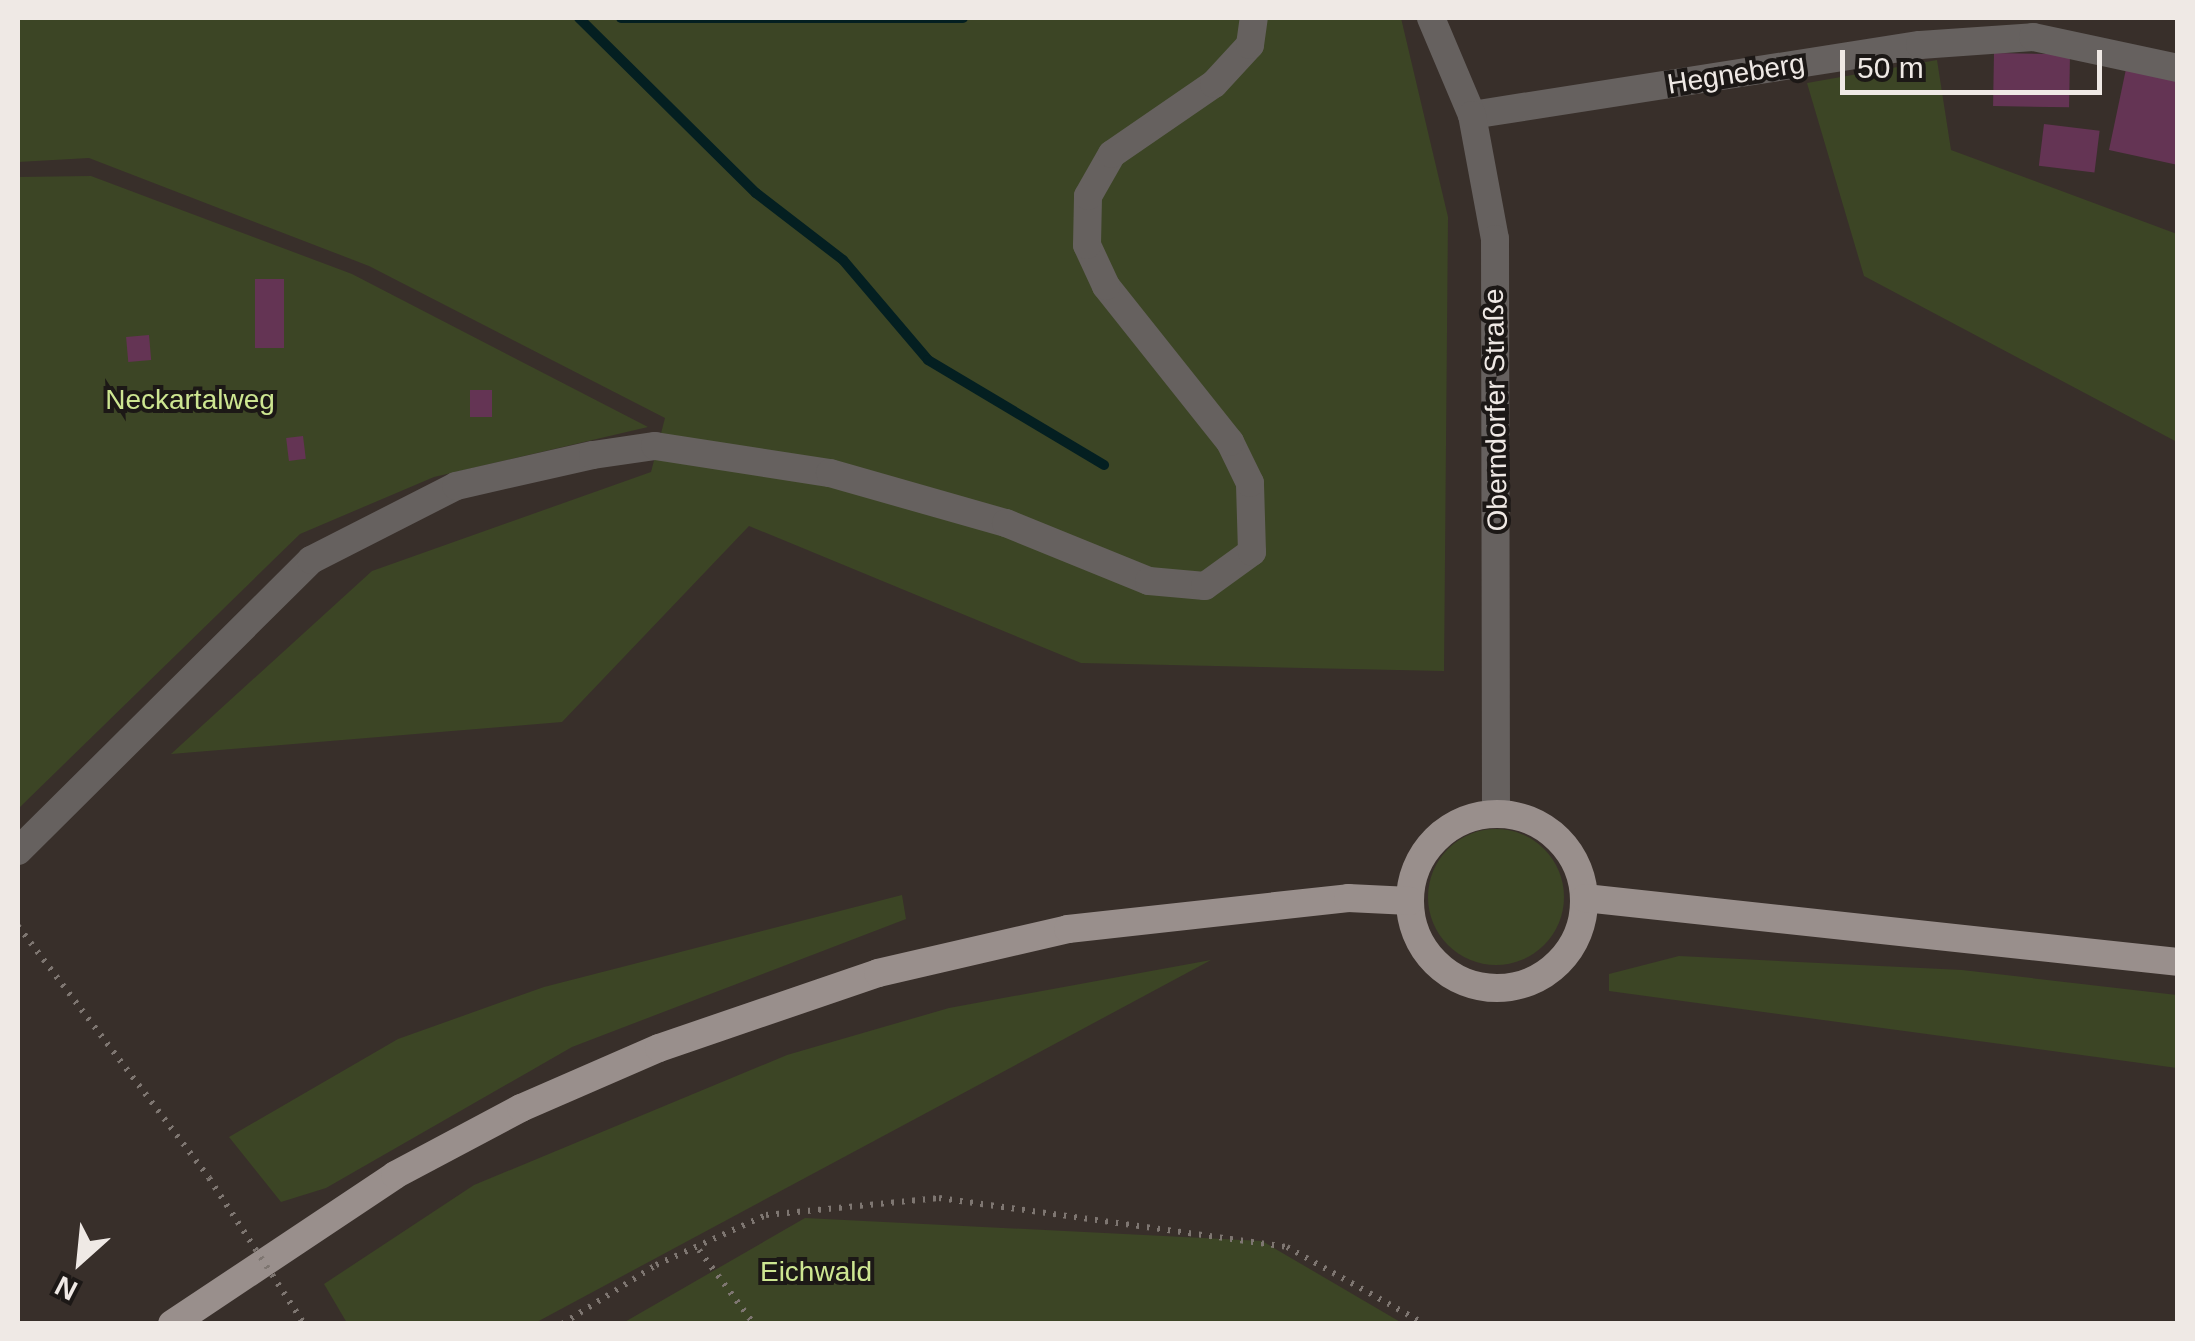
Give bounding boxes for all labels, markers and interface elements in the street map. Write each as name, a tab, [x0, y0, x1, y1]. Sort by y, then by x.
scale bar	[1845, 30, 2108, 92]
street label: Hegneberg	[1665, 47, 1807, 101]
text: 50 m	[1857, 51, 1924, 84]
street label: Oberndorfer Straße	[1477, 288, 1515, 532]
park label: Neckartalweg	[105, 383, 275, 417]
north arrow	[30, 1211, 130, 1311]
park label: Eichwald	[760, 1255, 872, 1289]
text: N	[50, 1270, 82, 1307]

